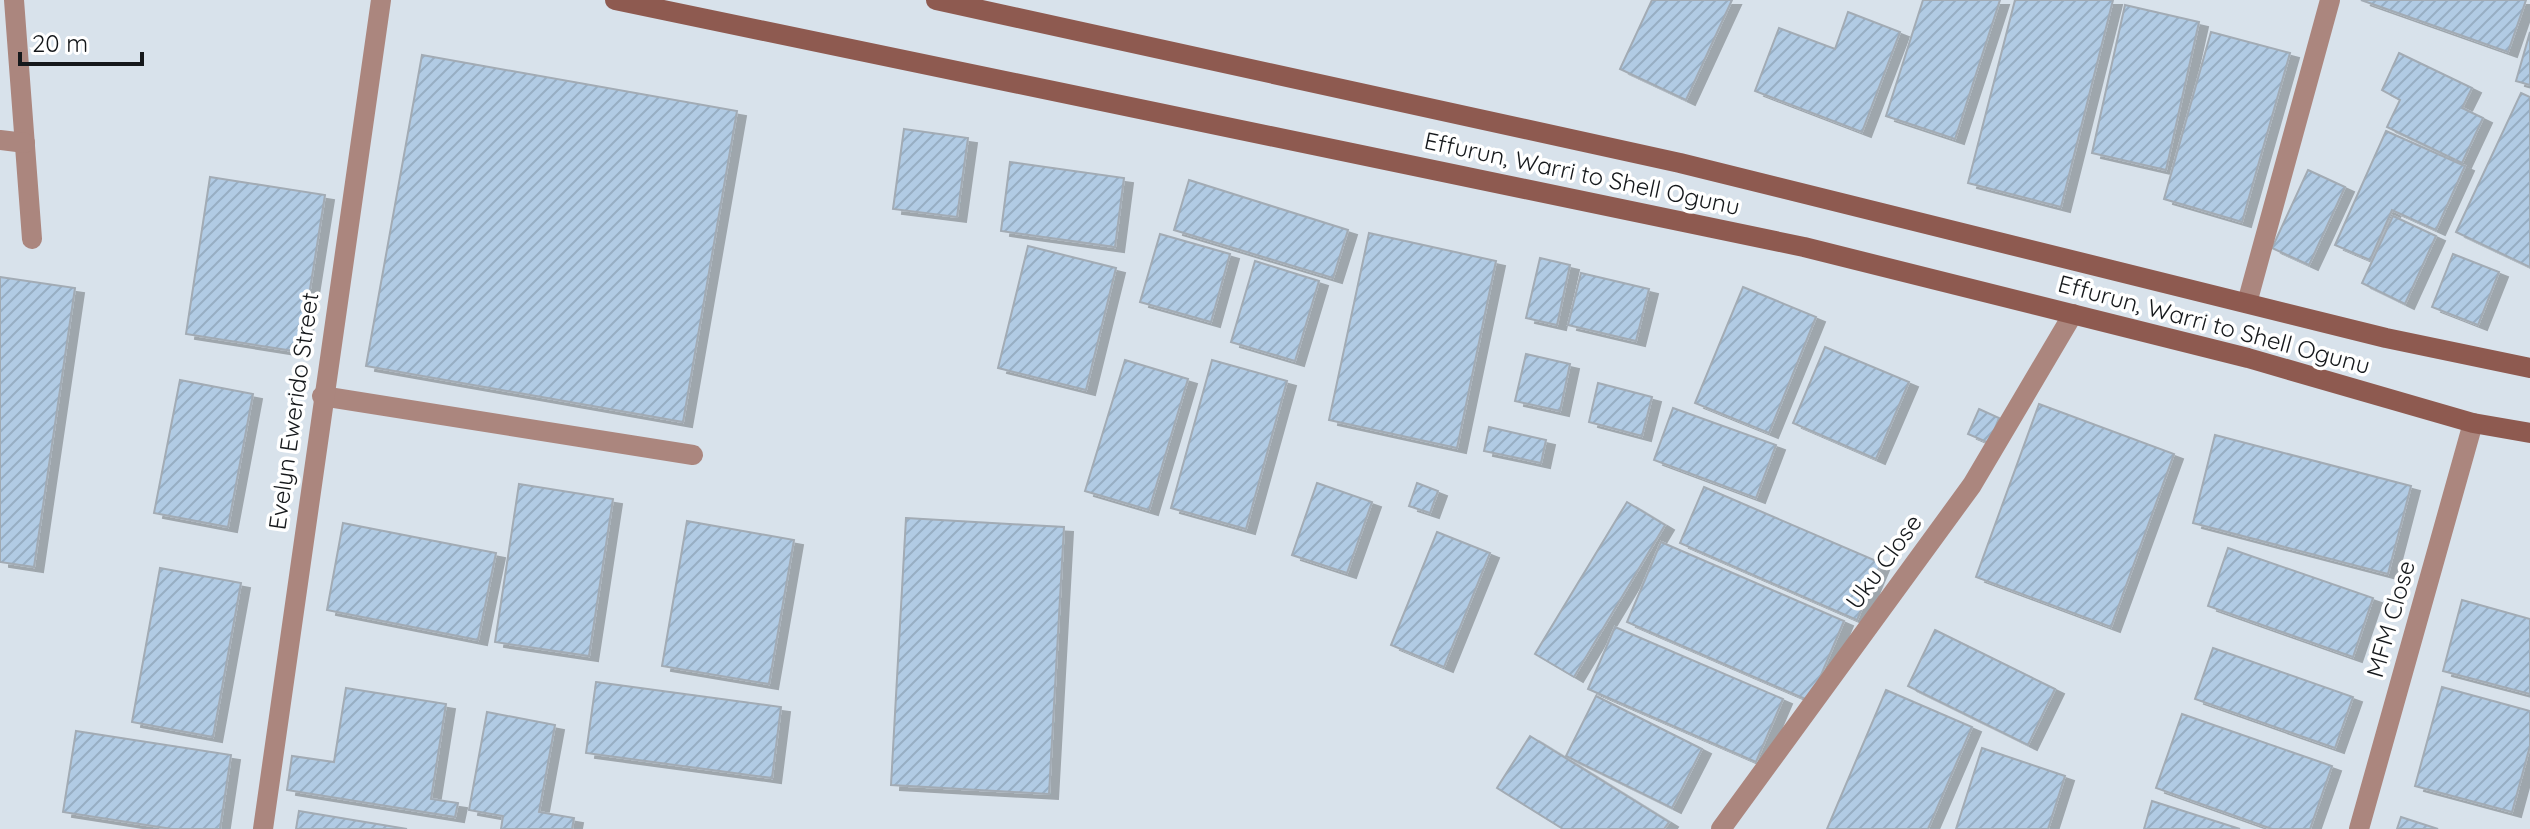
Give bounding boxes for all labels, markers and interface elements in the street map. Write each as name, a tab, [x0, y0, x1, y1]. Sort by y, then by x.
scale bar	[20, 16, 142, 66]
text: 20 m	[32, 28, 88, 58]
street label: Effurun, Warri to Shell Ogunu	[1422, 125, 1743, 221]
street label: Effurun, Warri to Shell Ogunu	[2055, 268, 2374, 380]
street label: Evelyn Ewerido Street	[261, 290, 325, 532]
street label: Uku Close	[1839, 508, 1928, 615]
street label: MFM Close	[2359, 557, 2421, 681]

